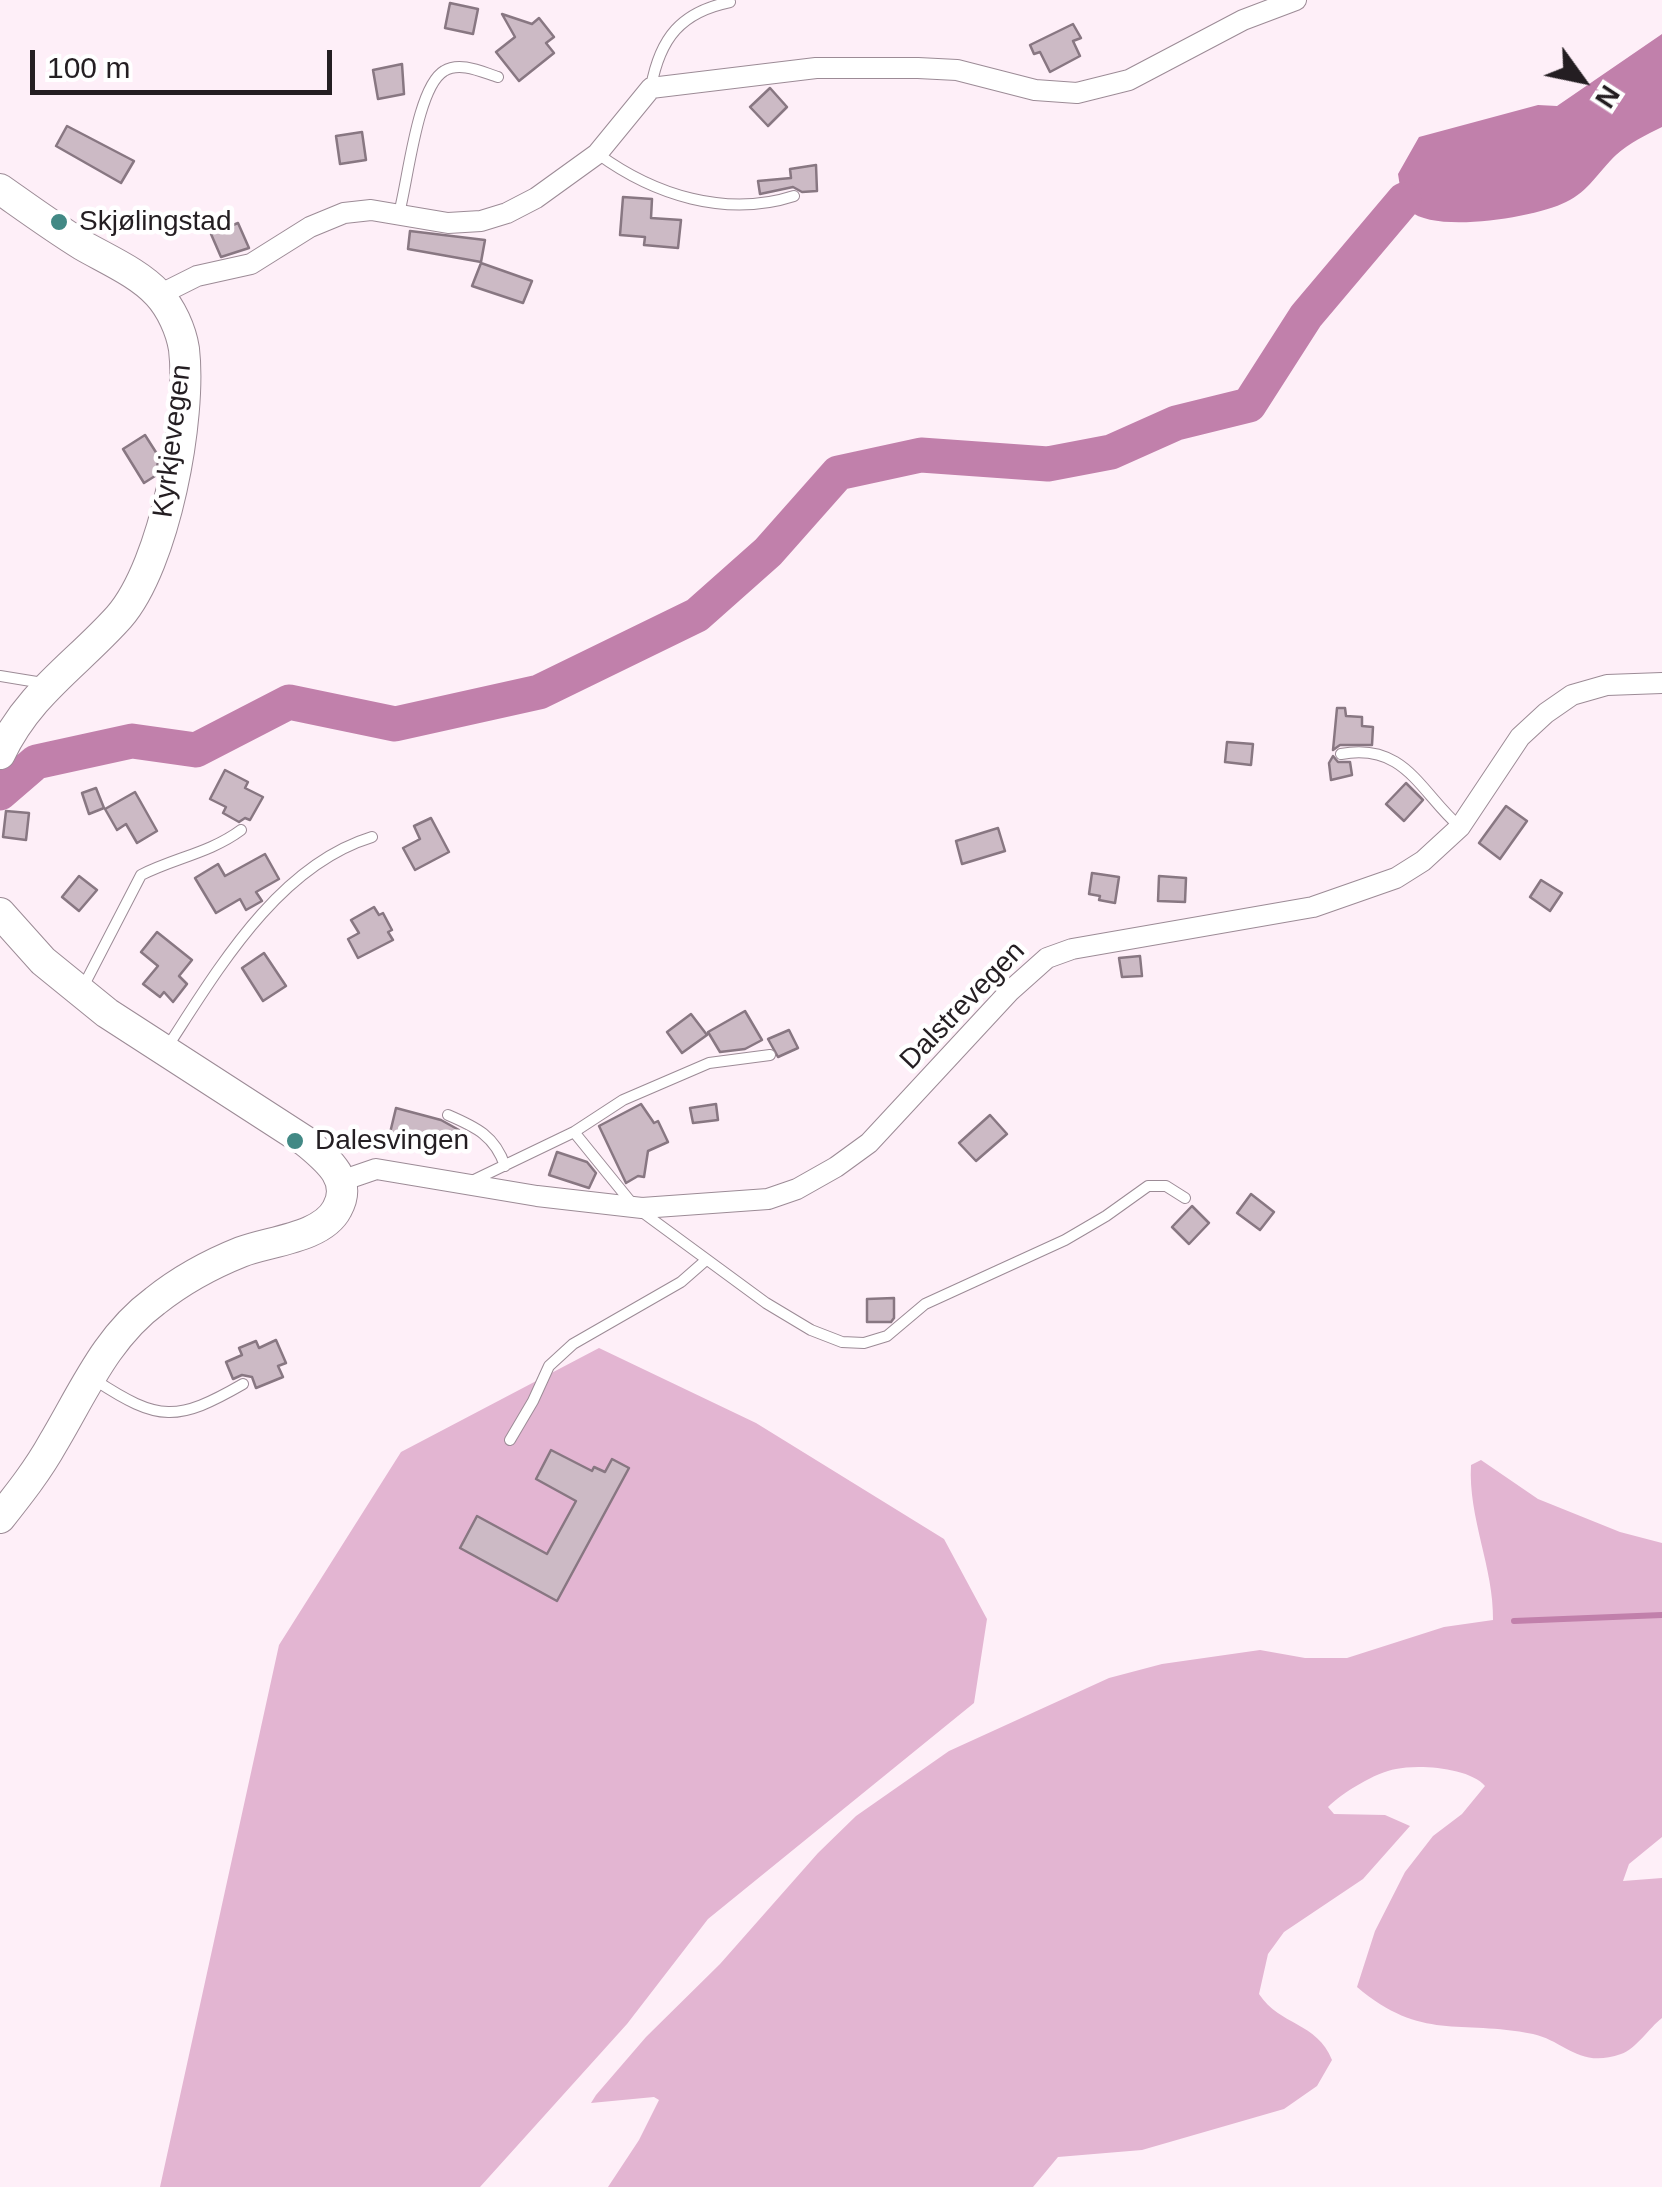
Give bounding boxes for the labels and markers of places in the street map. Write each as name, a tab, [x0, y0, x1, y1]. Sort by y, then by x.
place label: Skjølingstad	[79, 205, 232, 239]
marker: Skjølingstad	[48, 211, 70, 233]
place label: Dalesvingen	[315, 1124, 469, 1158]
marker: Dalesvingen	[284, 1130, 306, 1152]

